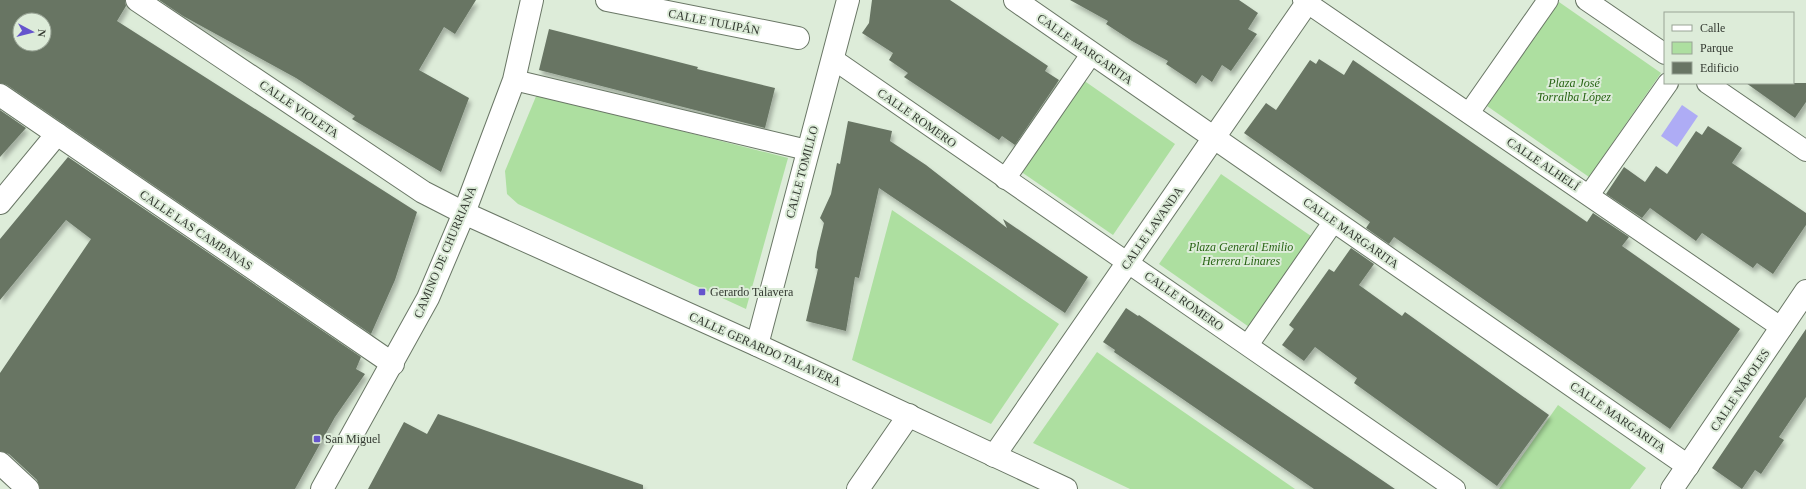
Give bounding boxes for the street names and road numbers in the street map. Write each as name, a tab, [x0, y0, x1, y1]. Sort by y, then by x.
street label: CALLE TULIPÁN	[667, 6, 761, 38]
street label: CALLE MARGARITA	[1035, 11, 1136, 87]
street label: CALLE VIOLETA	[257, 77, 342, 141]
street label: CALLE ROMERO	[875, 86, 959, 151]
street label: CALLE TOMILLO	[783, 124, 821, 220]
street label: CALLE ALHELÍ	[1504, 135, 1582, 193]
street label: CAMINO DE CHURRIANA	[411, 184, 479, 320]
street label: CALLE LAVANDA	[1118, 184, 1186, 272]
street label: CALLE LAS CAMPANAS	[137, 187, 255, 273]
street label: CALLE MARGARITA	[1301, 195, 1402, 271]
street label: CALLE ROMERO	[1142, 269, 1226, 334]
street label: CALLE GERARDO TALAVERA	[687, 309, 843, 389]
street label: CALLE NÁPOLES	[1707, 346, 1773, 434]
street label: CALLE MARGARITA	[1568, 379, 1669, 455]

